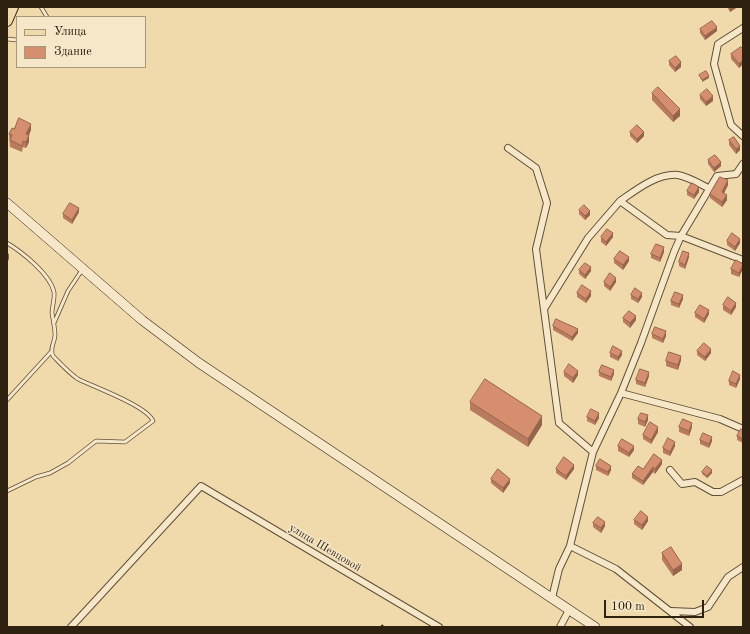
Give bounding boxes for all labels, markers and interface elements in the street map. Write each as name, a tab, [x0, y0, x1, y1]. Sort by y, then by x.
legend	[16, 16, 146, 68]
text: Улица	[54, 26, 87, 38]
text: Здание	[54, 46, 92, 58]
street label: улица Шевцовой	[287, 521, 363, 575]
scale bar	[606, 592, 706, 618]
text: 100 m	[611, 601, 645, 613]

